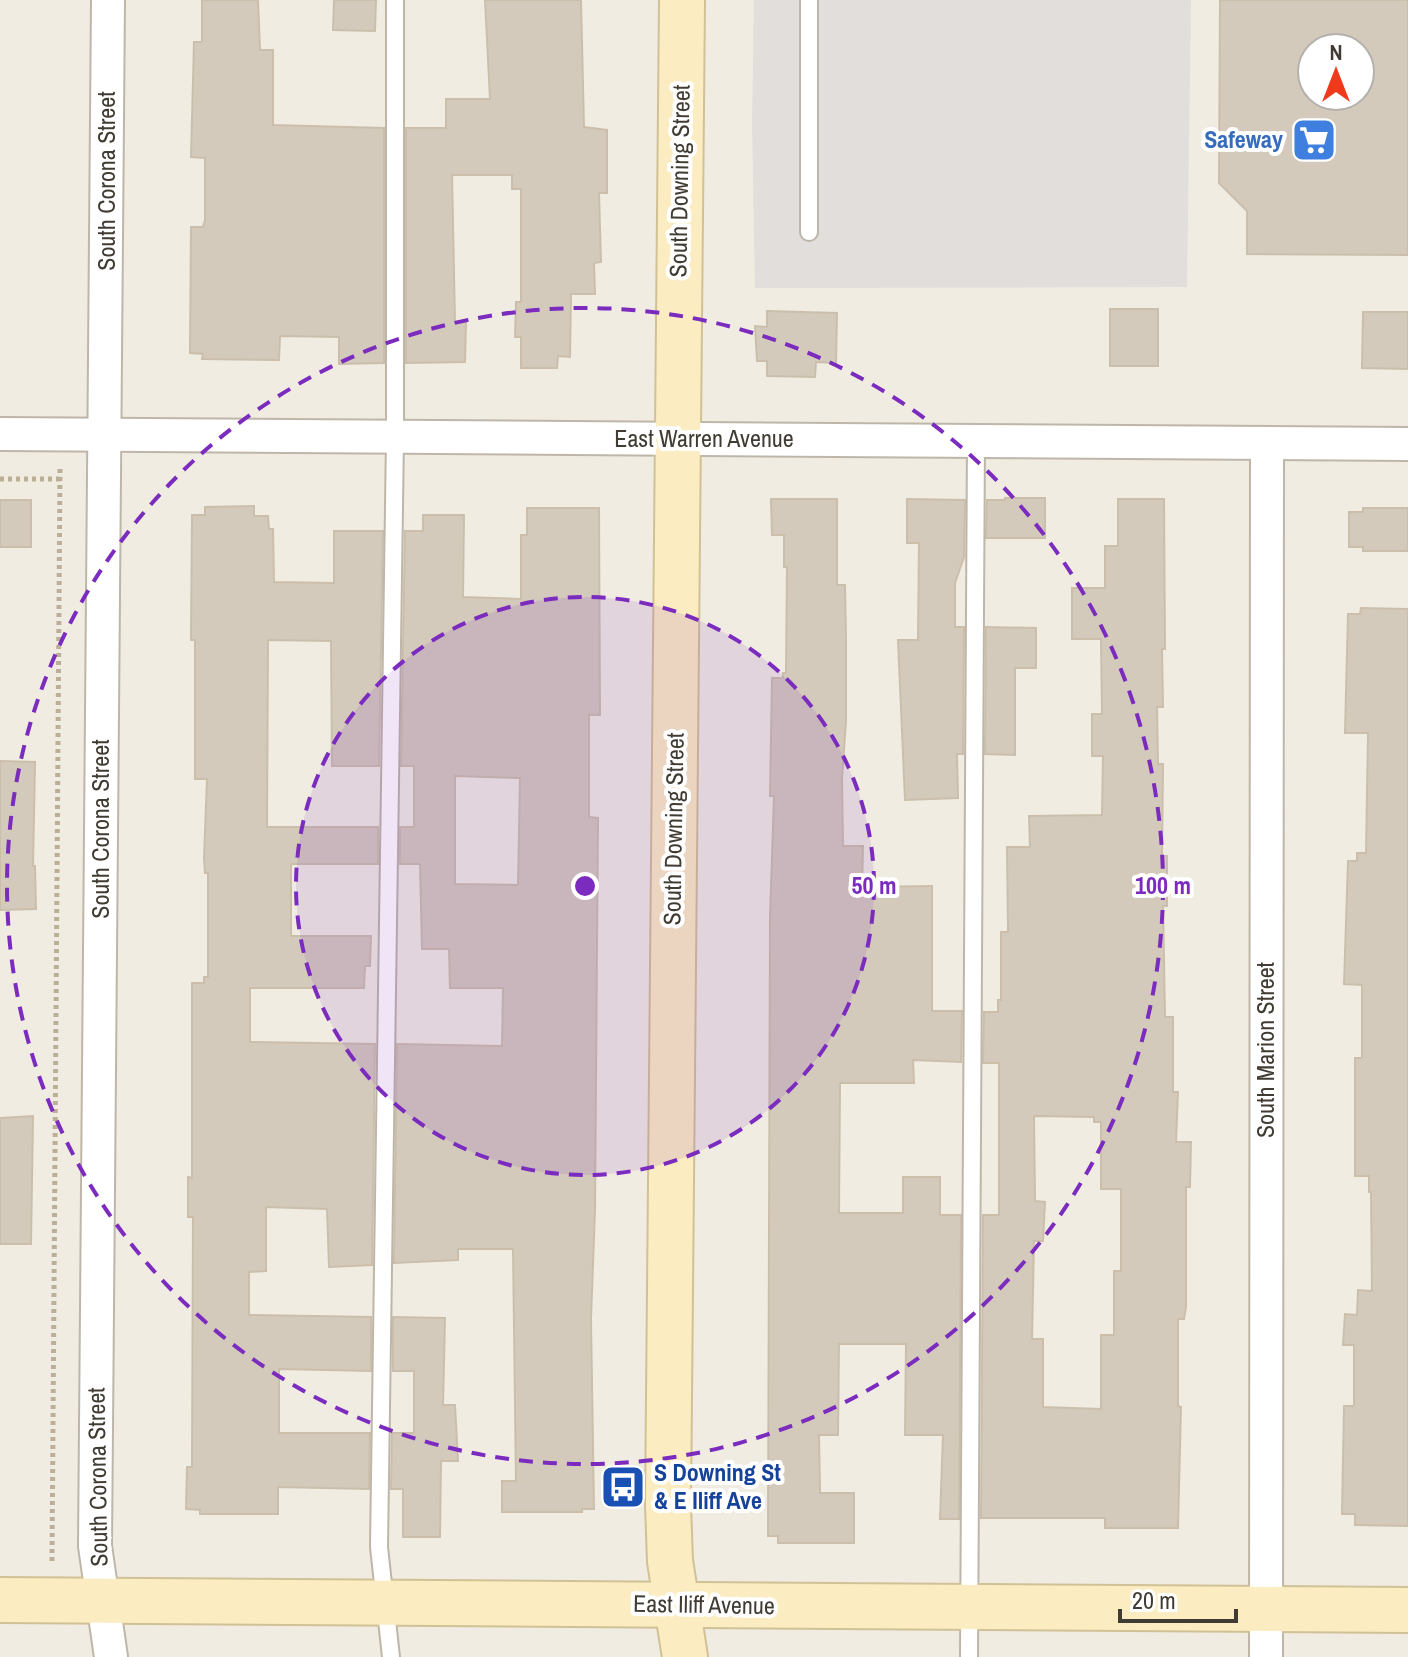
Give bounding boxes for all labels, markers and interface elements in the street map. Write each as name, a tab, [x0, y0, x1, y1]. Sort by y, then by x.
north arrow	[1296, 32, 1376, 112]
text: N	[1329, 37, 1343, 67]
street label: South Downing Street	[661, 84, 697, 278]
street label: South Corona Street	[90, 91, 122, 271]
supermarket icon: Safeway	[1290, 116, 1338, 164]
place label: Safeway	[1204, 123, 1283, 155]
street label: East Warren Avenue	[614, 422, 794, 454]
street label: South Downing Street	[655, 732, 691, 926]
street label: South Corona Street	[84, 739, 116, 919]
text: 50 m	[852, 869, 896, 901]
text: 100 m	[1135, 869, 1191, 901]
centre of rings	[571, 872, 599, 900]
street label: South Marion Street	[1249, 961, 1281, 1138]
street label: South Corona Street	[79, 1387, 115, 1567]
place label: S Downing St & E Iliff Ave	[654, 1456, 781, 1516]
bus stop icon: S Downing St & E Iliff Ave	[599, 1463, 647, 1511]
scale bar	[1120, 1573, 1236, 1623]
text: 20 m	[1132, 1584, 1176, 1616]
street label: East Iliff Avenue	[633, 1587, 775, 1621]

